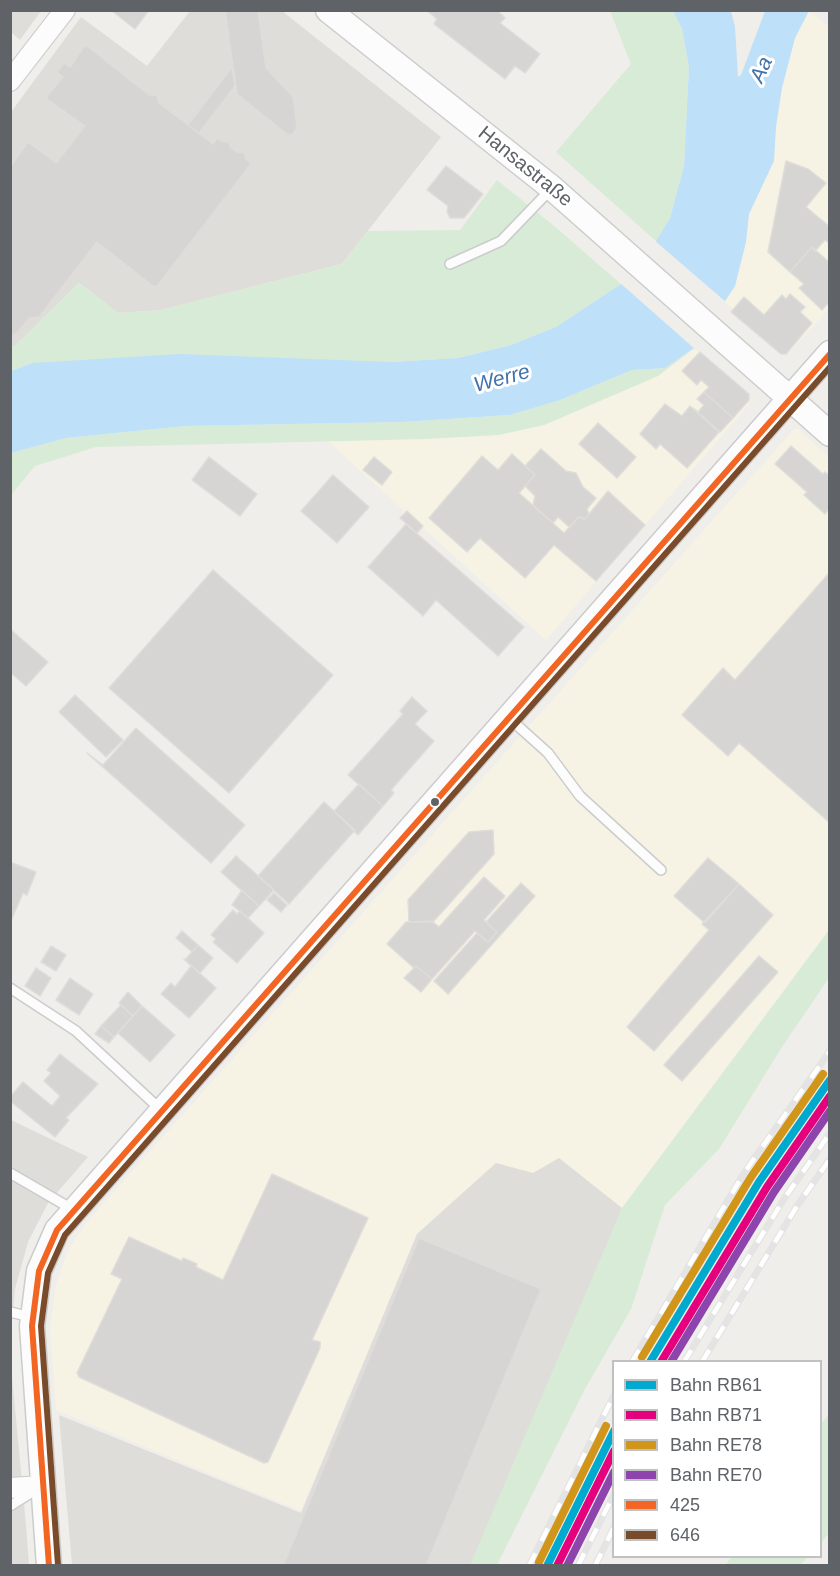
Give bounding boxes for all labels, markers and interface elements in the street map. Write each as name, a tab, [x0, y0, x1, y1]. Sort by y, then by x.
water label: Aa	[745, 53, 779, 87]
street label: Hansastraße	[473, 122, 577, 212]
water label: Werre	[471, 359, 533, 399]
unlabelled marker	[429, 796, 441, 808]
legend	[612, 1360, 822, 1558]
text: Bahn RB61	[670, 1375, 762, 1395]
text: Bahn RB71	[670, 1405, 762, 1425]
text: Bahn RE78	[670, 1435, 762, 1455]
text: Bahn RE70	[670, 1465, 762, 1485]
text: 425	[670, 1495, 700, 1515]
text: 646	[670, 1525, 700, 1545]

